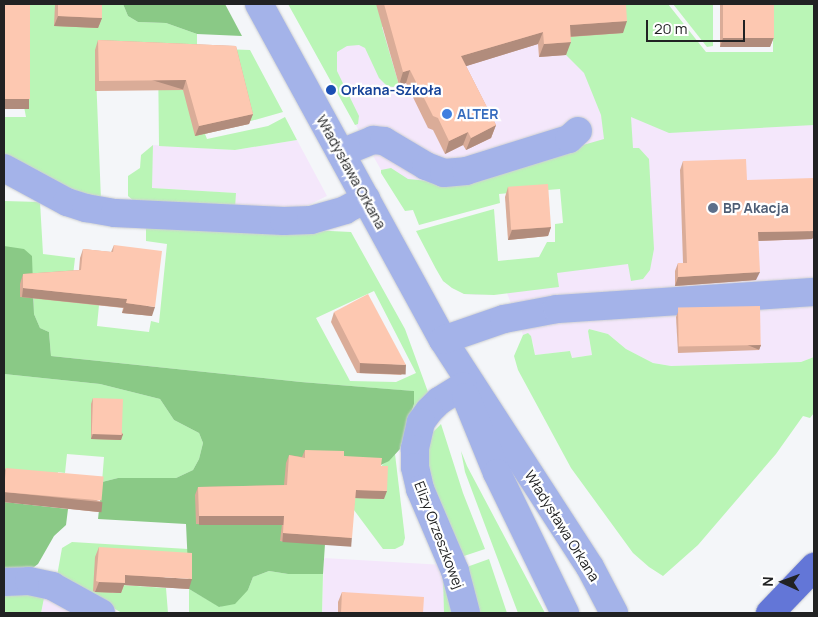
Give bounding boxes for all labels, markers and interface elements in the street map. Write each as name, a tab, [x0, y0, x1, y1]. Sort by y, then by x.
scale bar	[648, 10, 747, 42]
text: 20 m	[654, 18, 687, 39]
place label: Orkana-Szkoła	[341, 82, 441, 98]
marker: Orkana-Szkoła	[325, 84, 337, 96]
place label: ALTER	[457, 106, 498, 122]
marker: ALTER	[441, 108, 453, 120]
street label: Władysława Orkana	[313, 112, 389, 232]
place label: BP Akacja	[723, 200, 789, 216]
marker: BP Akacja	[707, 202, 719, 214]
street label: Władysława Orkana	[521, 468, 603, 584]
street label: Elizy Orzeszkowej	[411, 479, 467, 591]
north arrow	[758, 557, 808, 607]
text: N	[758, 576, 777, 587]

